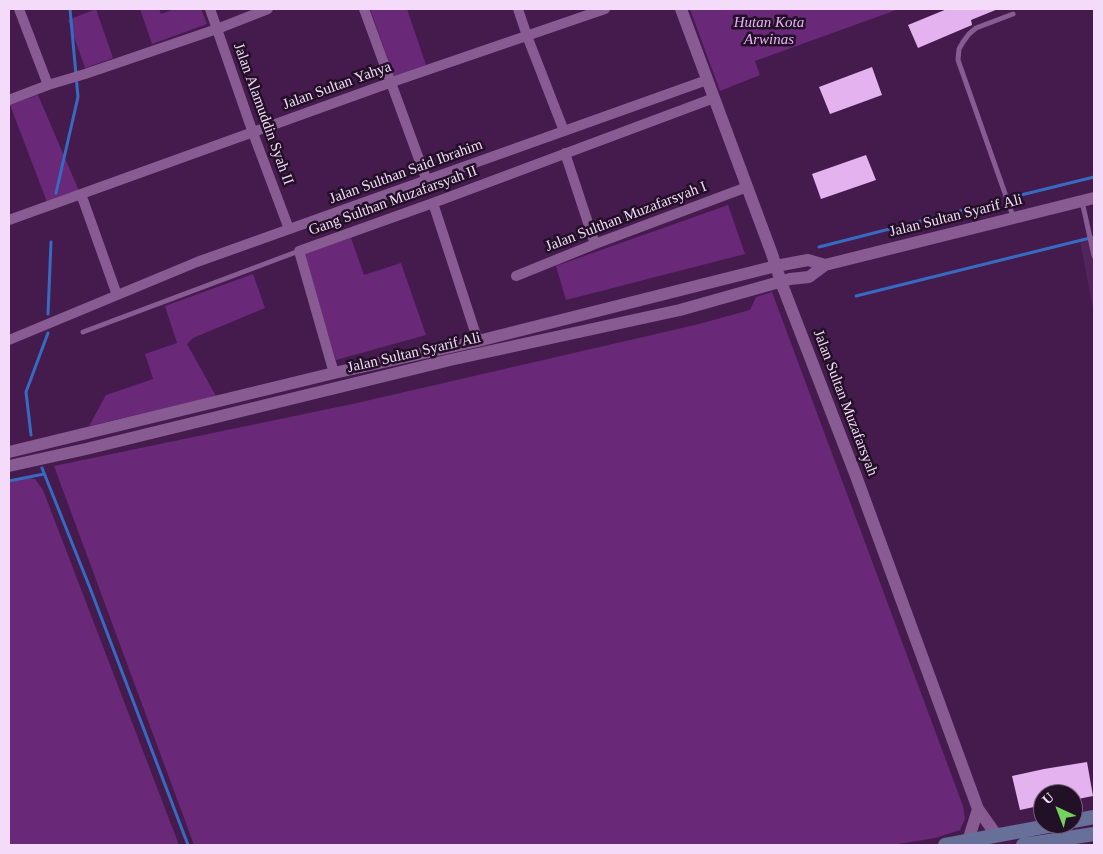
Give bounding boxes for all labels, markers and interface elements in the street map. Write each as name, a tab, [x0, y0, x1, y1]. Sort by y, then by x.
park label: Hutan Kota Arwinas	[734, 14, 804, 49]
street label: Jalan Alamuddin Syah II	[229, 41, 297, 187]
street label: Jalan Sultan Yahya	[280, 58, 394, 114]
street label: Jalan Sulthan Said Ibrahim	[327, 136, 485, 208]
street label: Gang Sulthan Muzafarsyah II	[306, 162, 480, 240]
street label: Jalan Sulthan Muzafarsyah I	[543, 178, 709, 256]
street label: Jalan Sultan Syarif Ali	[888, 191, 1024, 241]
street label: Jalan Sultan Muzafarsyah	[809, 327, 881, 479]
street label: Jalan Sultan Syarif Ali	[346, 329, 482, 377]
north arrow	[1033, 784, 1083, 834]
text: U	[1039, 789, 1057, 807]

